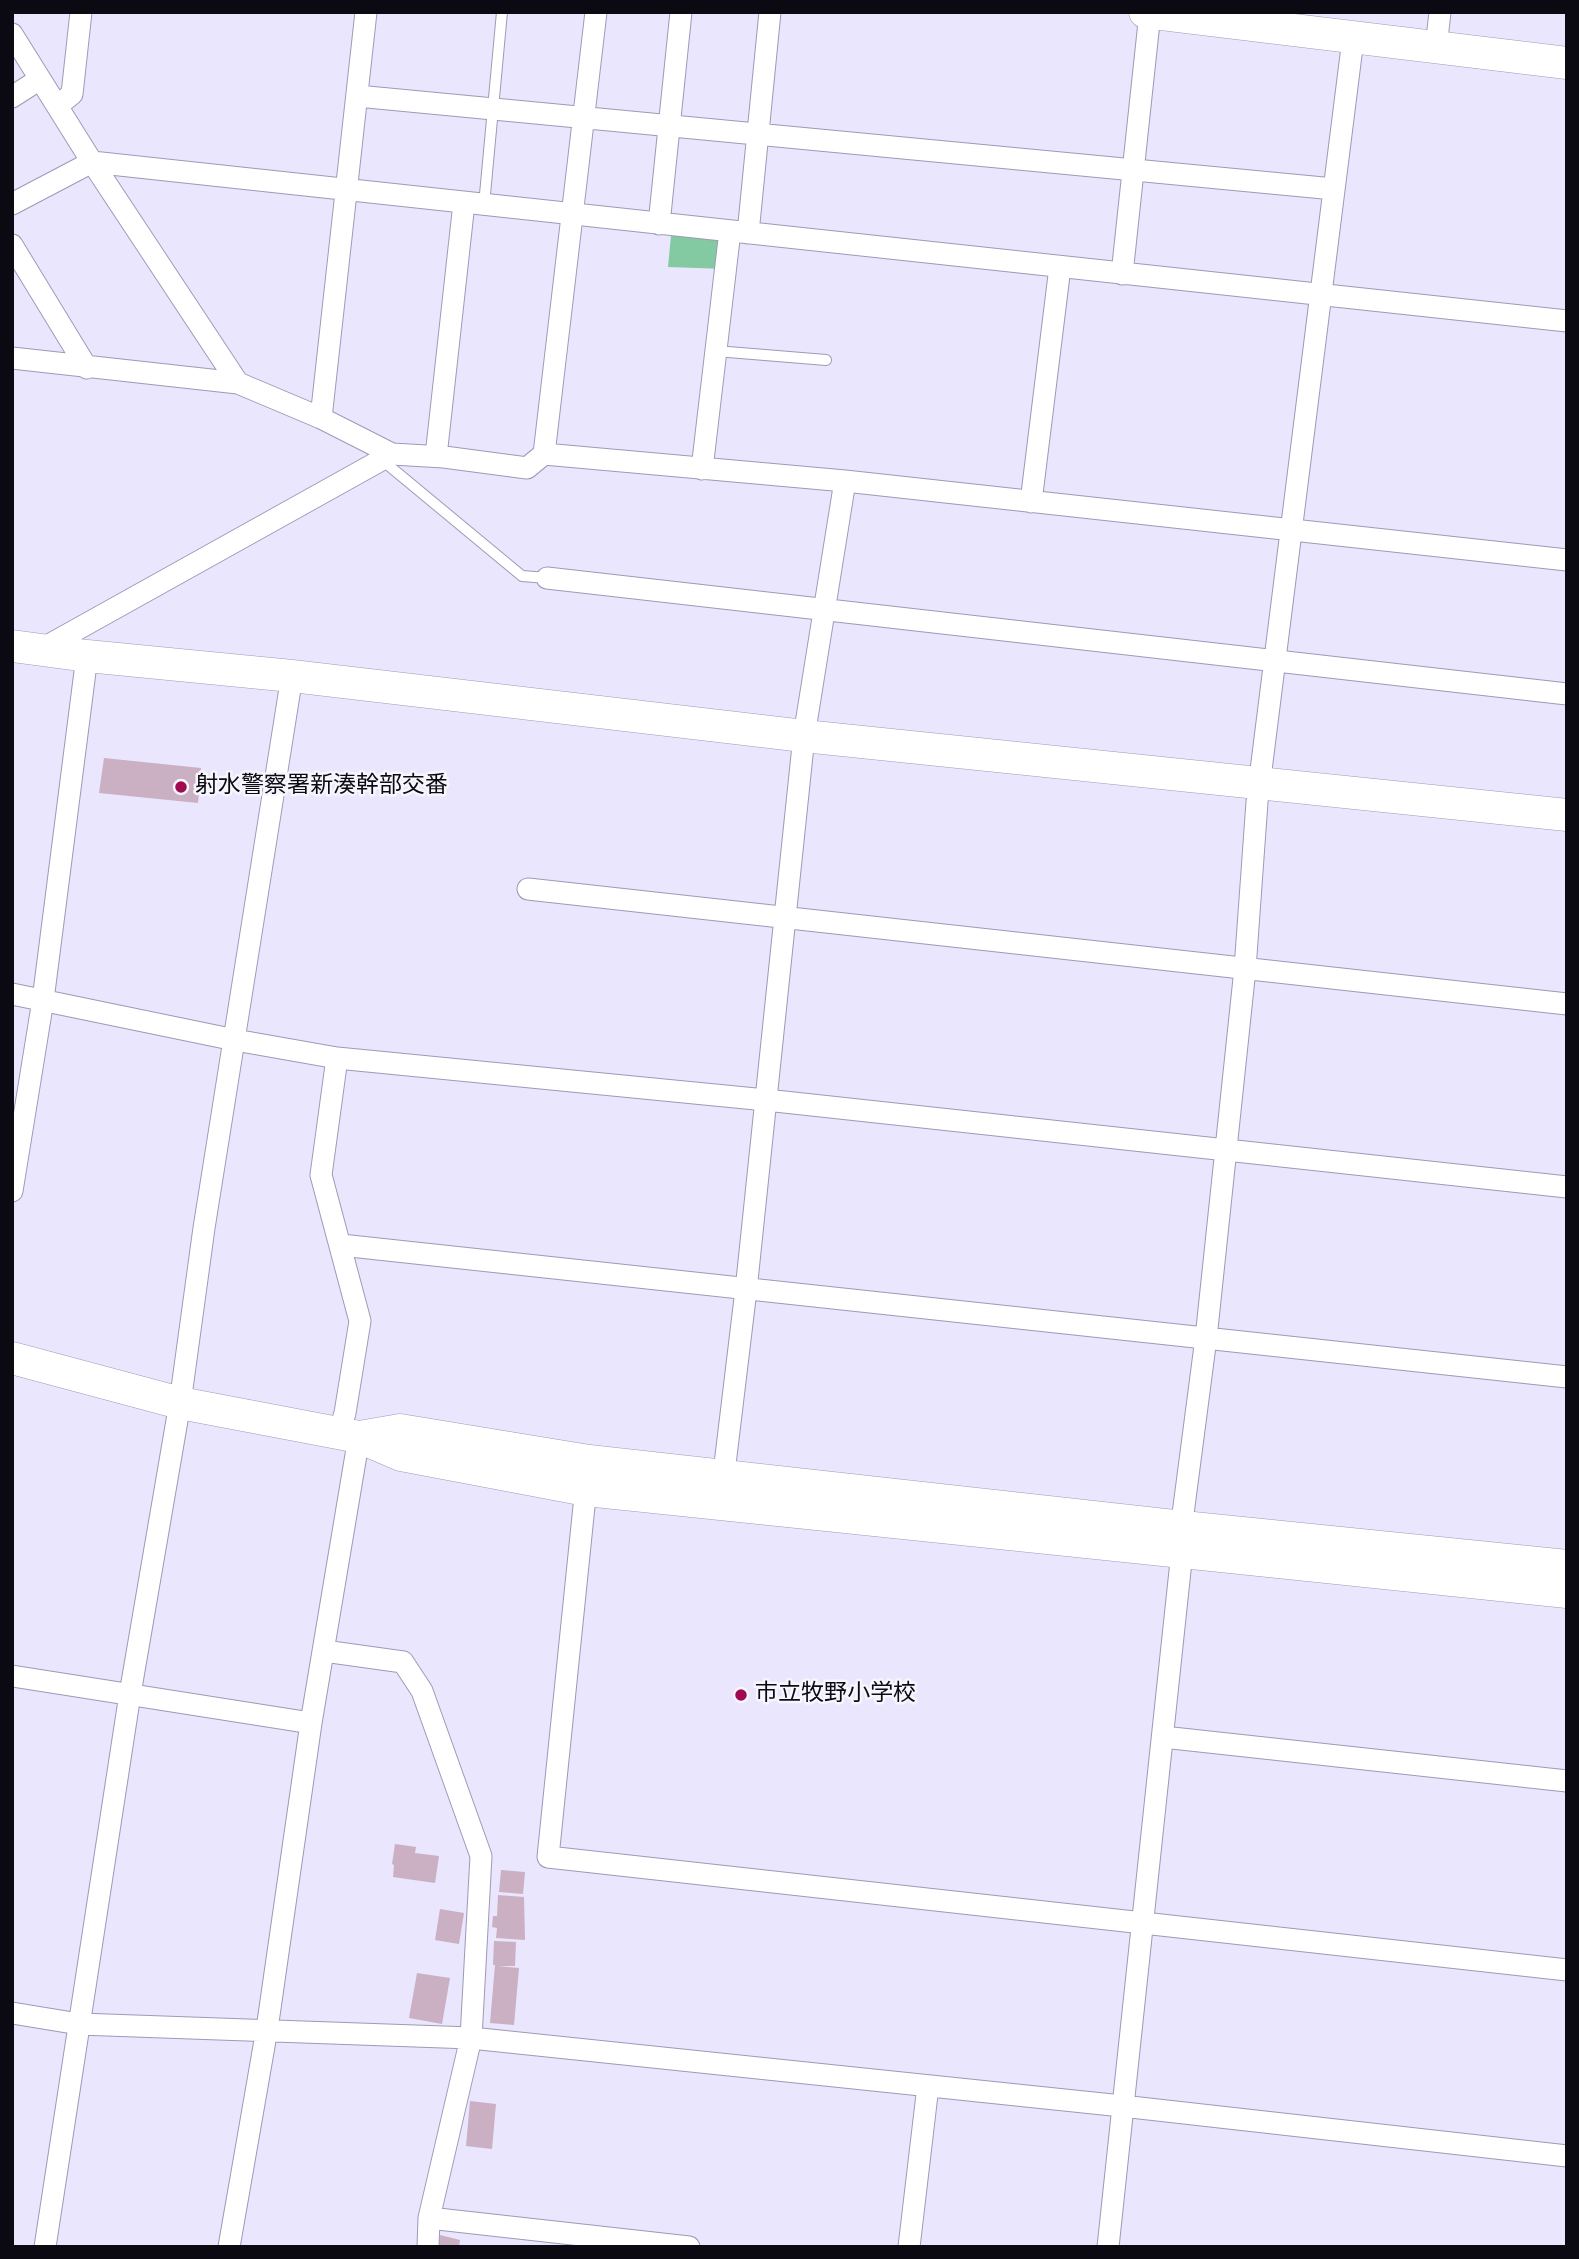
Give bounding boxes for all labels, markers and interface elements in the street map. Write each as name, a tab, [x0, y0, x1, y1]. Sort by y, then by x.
place label: 射水警察署新湊幹部交番	[195, 773, 448, 801]
marker: 射水警察署新湊幹部交番	[173, 779, 189, 795]
place label: 市立牧野小学校	[755, 1681, 916, 1709]
marker: 市立牧野小学校	[733, 1687, 749, 1703]

